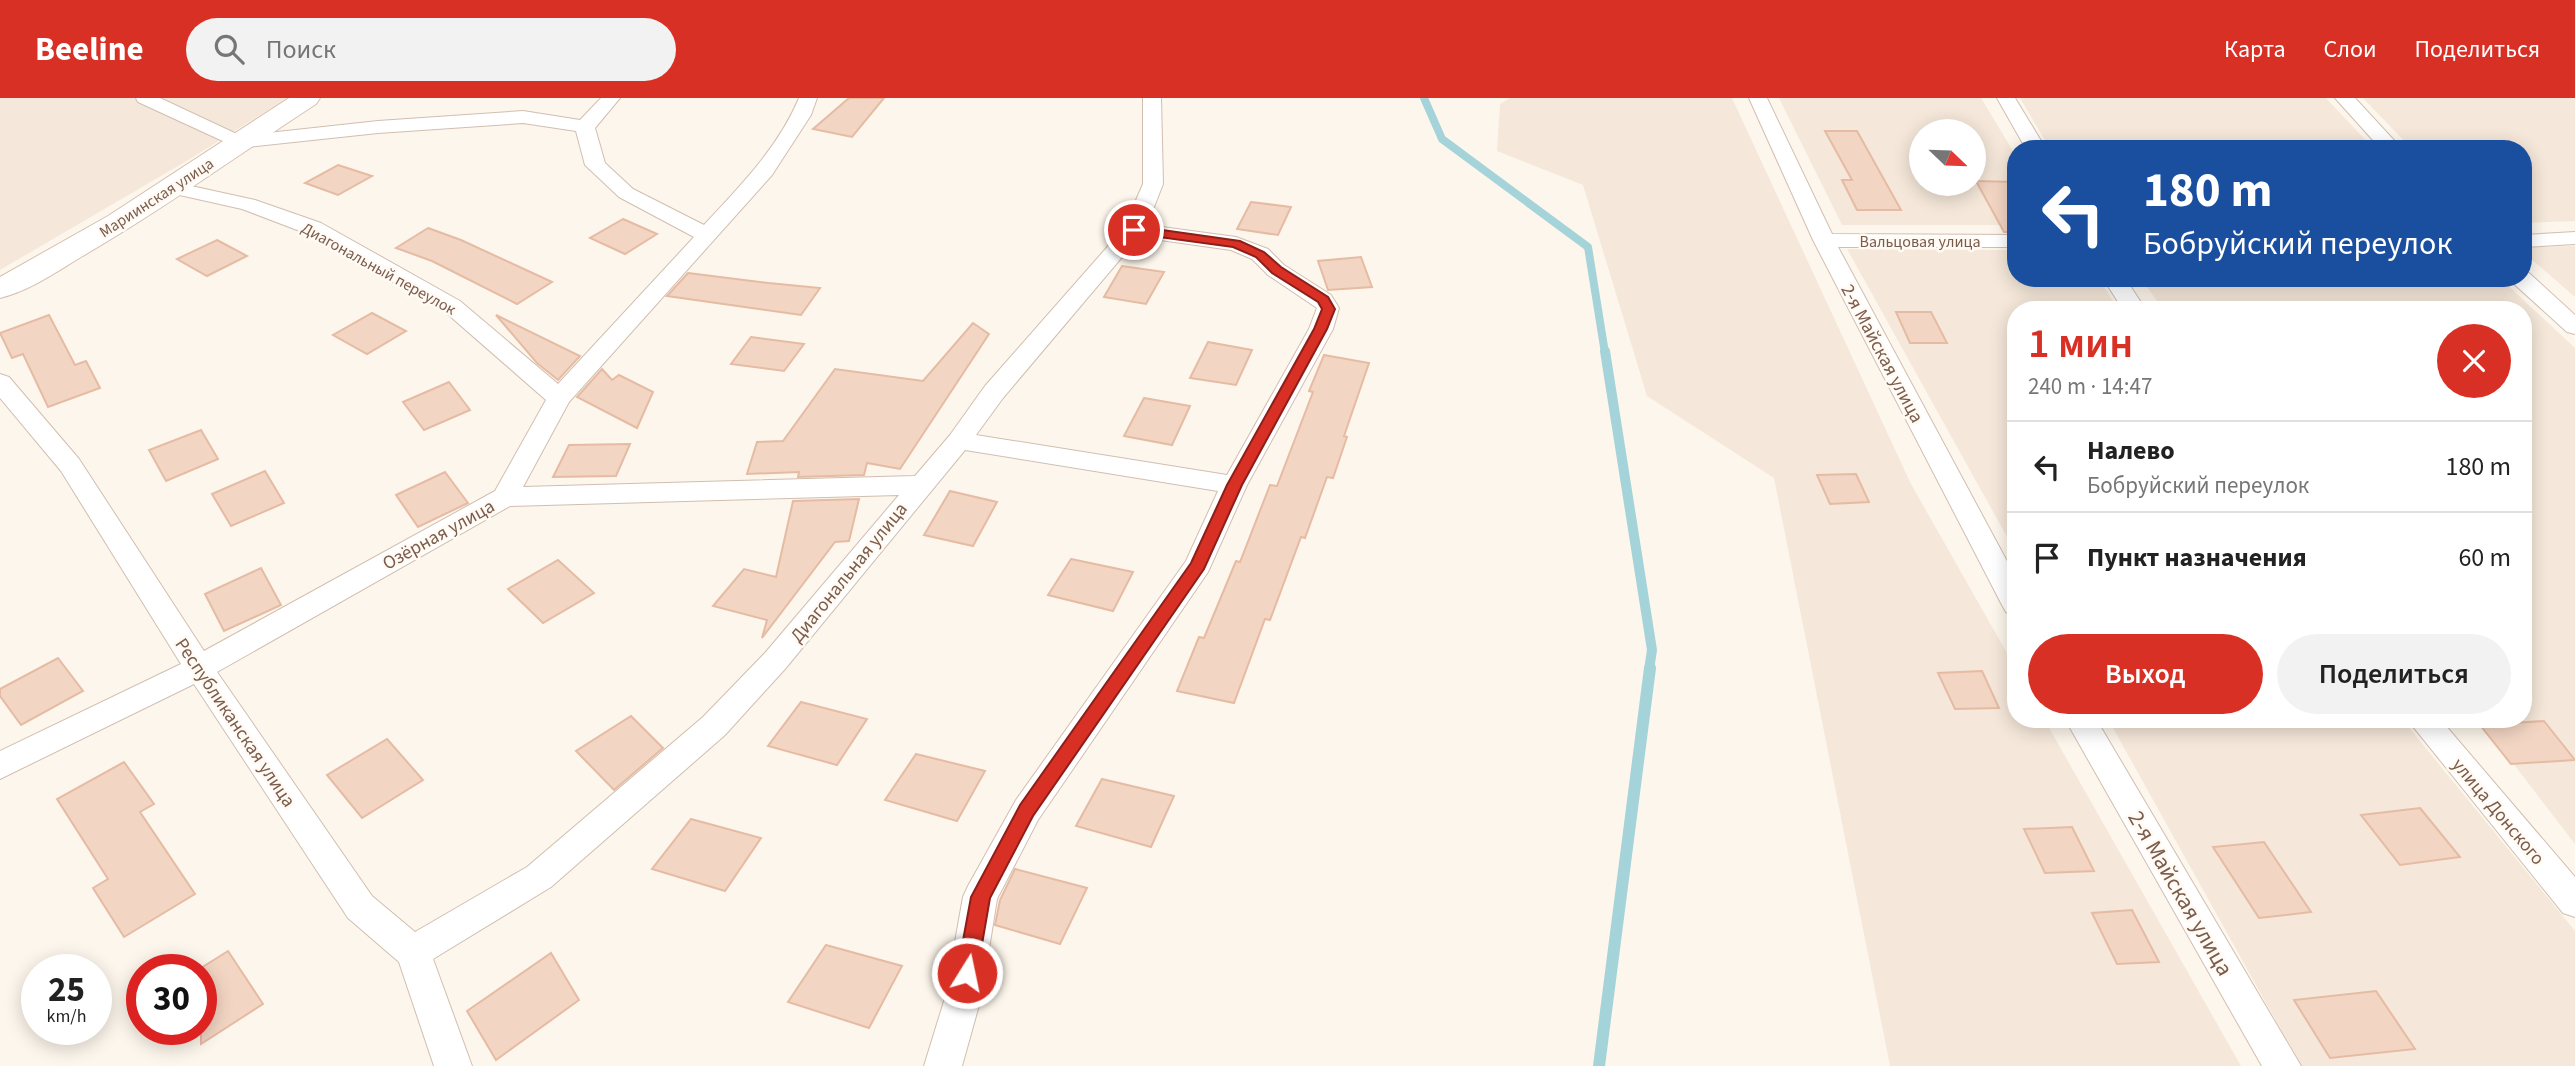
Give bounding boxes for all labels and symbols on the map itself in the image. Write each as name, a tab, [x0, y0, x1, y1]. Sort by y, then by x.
north arrow	[1909, 119, 1986, 196]
street label: Мариинская улица	[95, 153, 218, 243]
pin	[1104, 200, 1164, 260]
street label: Диагональный переулок	[297, 217, 460, 321]
street label: Вальцовая улица	[1860, 231, 1981, 253]
street label: 2-я Майская улица	[1834, 280, 1930, 428]
street label: Озёрная улица	[378, 493, 500, 577]
street label: Диагональная улица	[784, 497, 914, 649]
street label: Республиканская улица	[168, 633, 302, 813]
street label: улица Донского	[2445, 753, 2551, 871]
street label: 2-я Майская улица	[2120, 804, 2241, 982]
position arrow	[930, 936, 1004, 1010]
speed limit sign: 30	[126, 954, 217, 1045]

